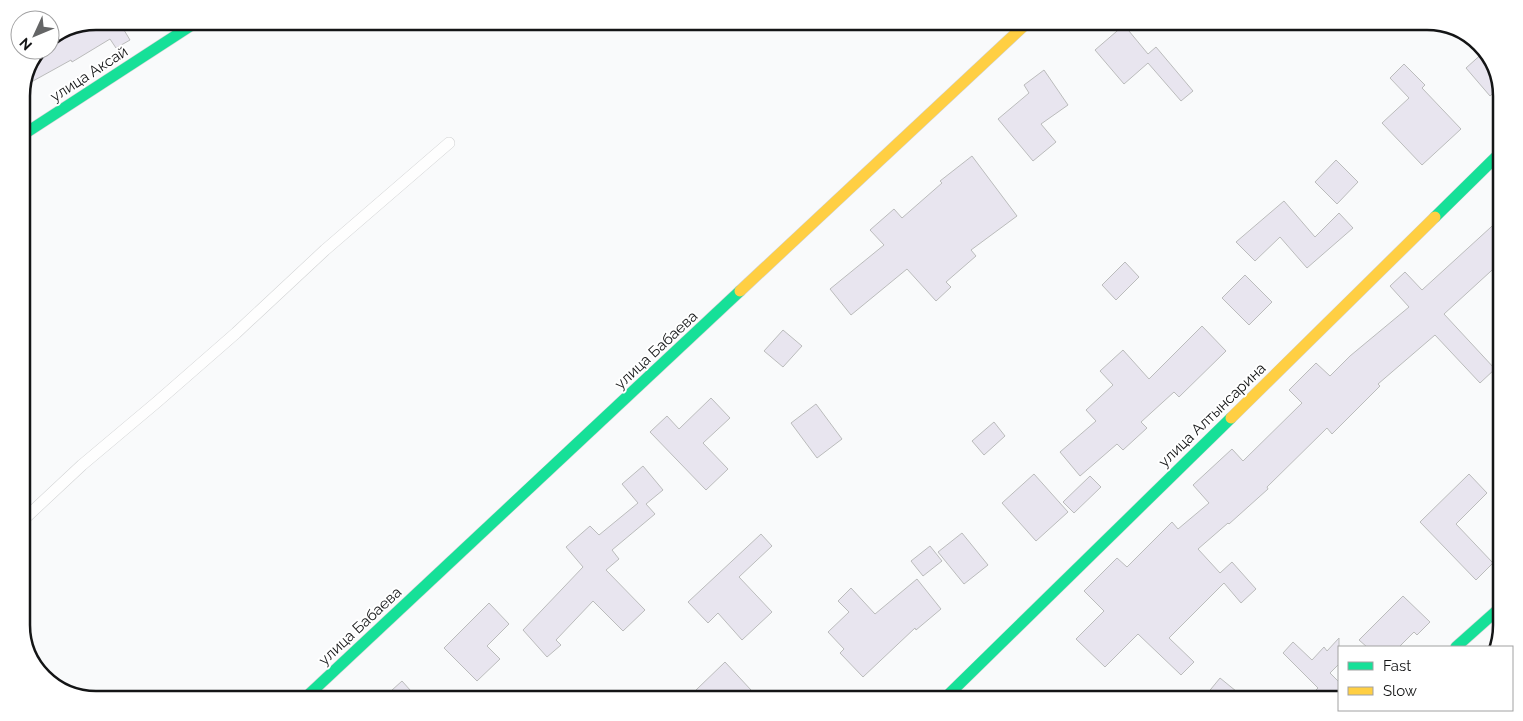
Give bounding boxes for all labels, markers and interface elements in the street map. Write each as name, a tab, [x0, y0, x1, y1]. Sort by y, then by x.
north arrow	[10, 10, 60, 60]
text: N	[16, 35, 35, 53]
street label: улица Аксай	[47, 42, 131, 106]
street label: улица Бабаева	[611, 307, 701, 393]
street label: улица Алтынсарина	[1155, 359, 1269, 471]
street label: улица Бабаева	[315, 583, 405, 669]
legend	[1338, 646, 1513, 711]
text: Fast	[1383, 657, 1411, 675]
text: Slow	[1383, 682, 1417, 700]

